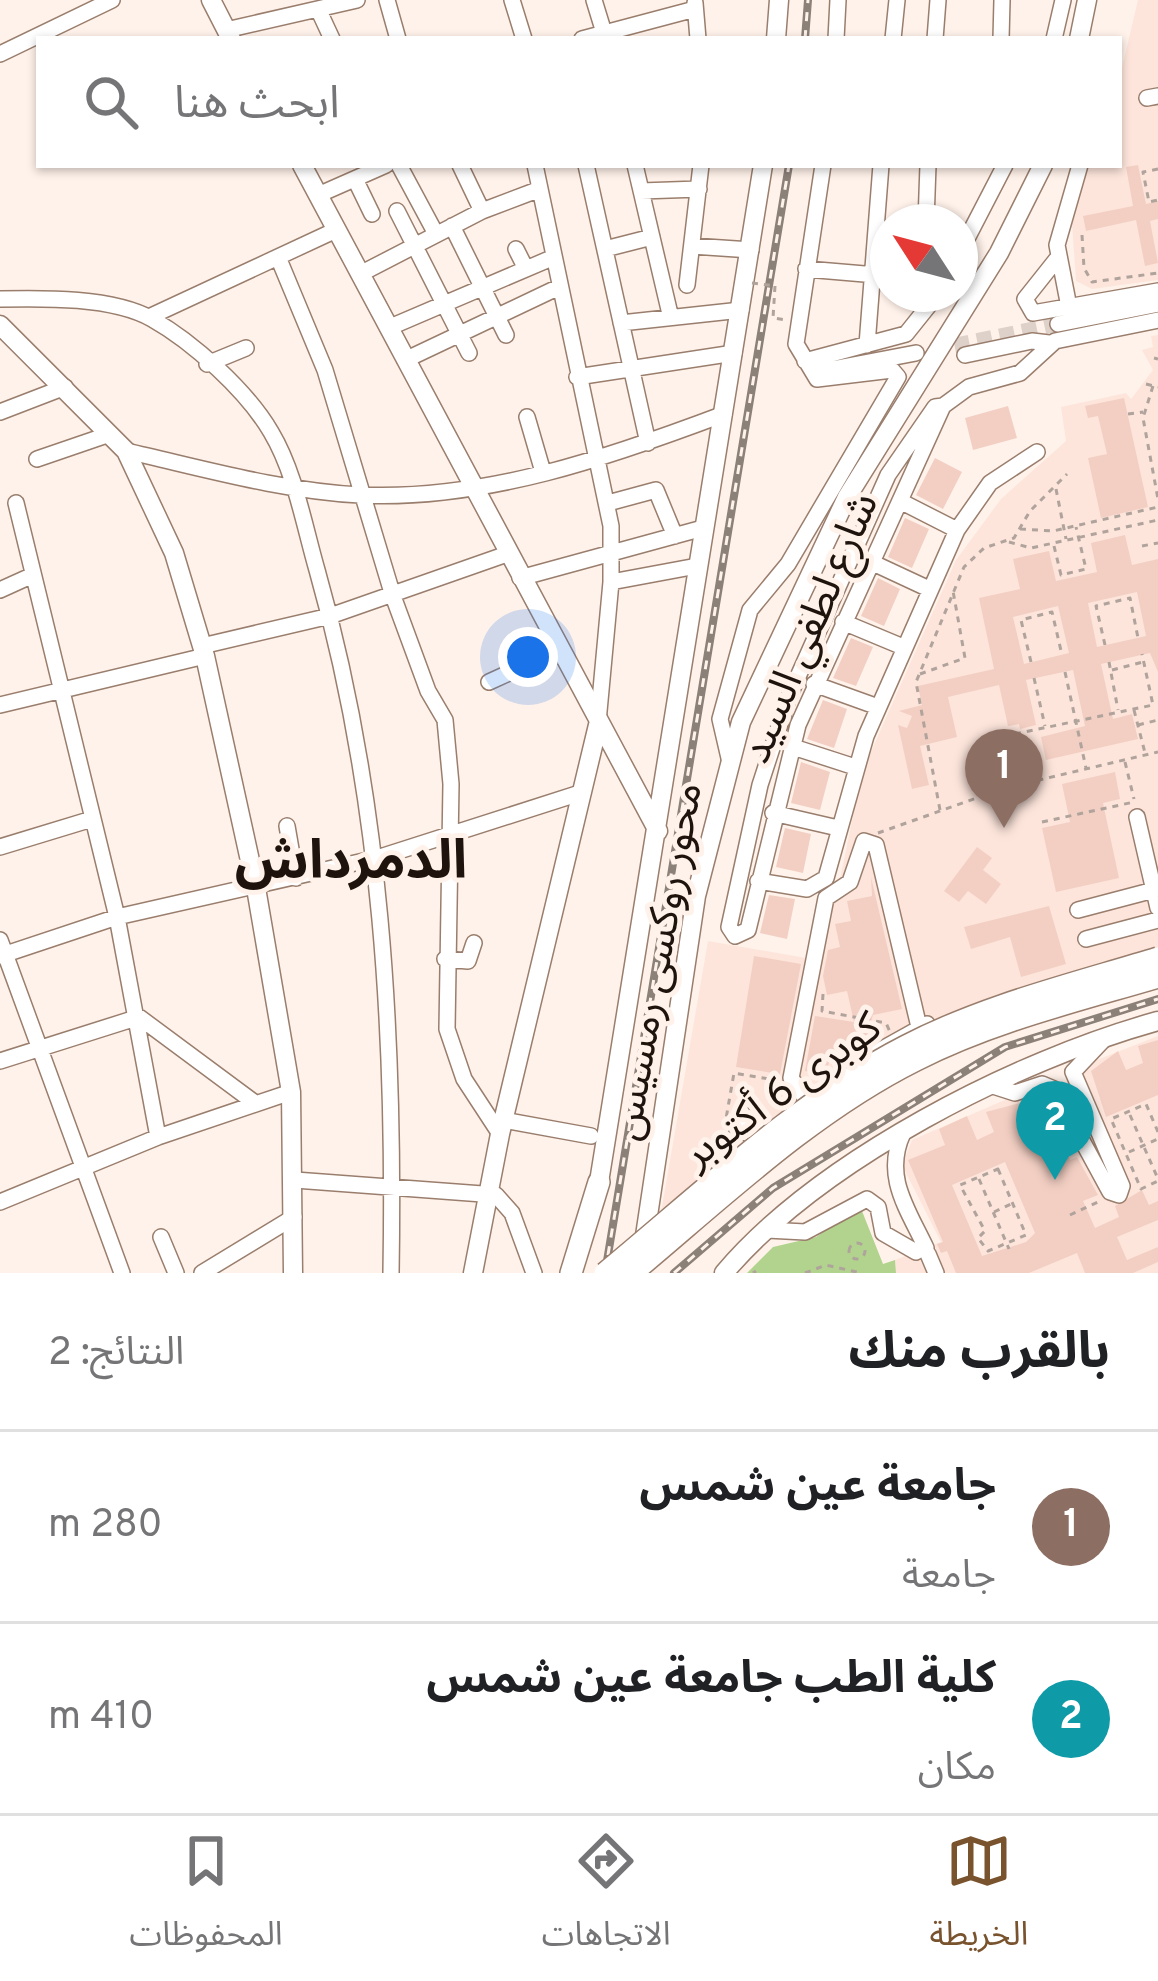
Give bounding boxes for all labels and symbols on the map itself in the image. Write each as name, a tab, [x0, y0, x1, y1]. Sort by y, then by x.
north arrow	[870, 204, 978, 312]
street label: شارع لطفي السيد	[731, 486, 895, 773]
your location	[498, 627, 558, 687]
pin: 1	[965, 729, 1043, 828]
street label: محور روكسى رمسيس	[602, 779, 717, 1145]
district label: الدمرداش	[235, 830, 467, 899]
street label: كوبرى 6 أكتوبر	[671, 1000, 894, 1184]
pin: 2	[1016, 1081, 1094, 1180]

